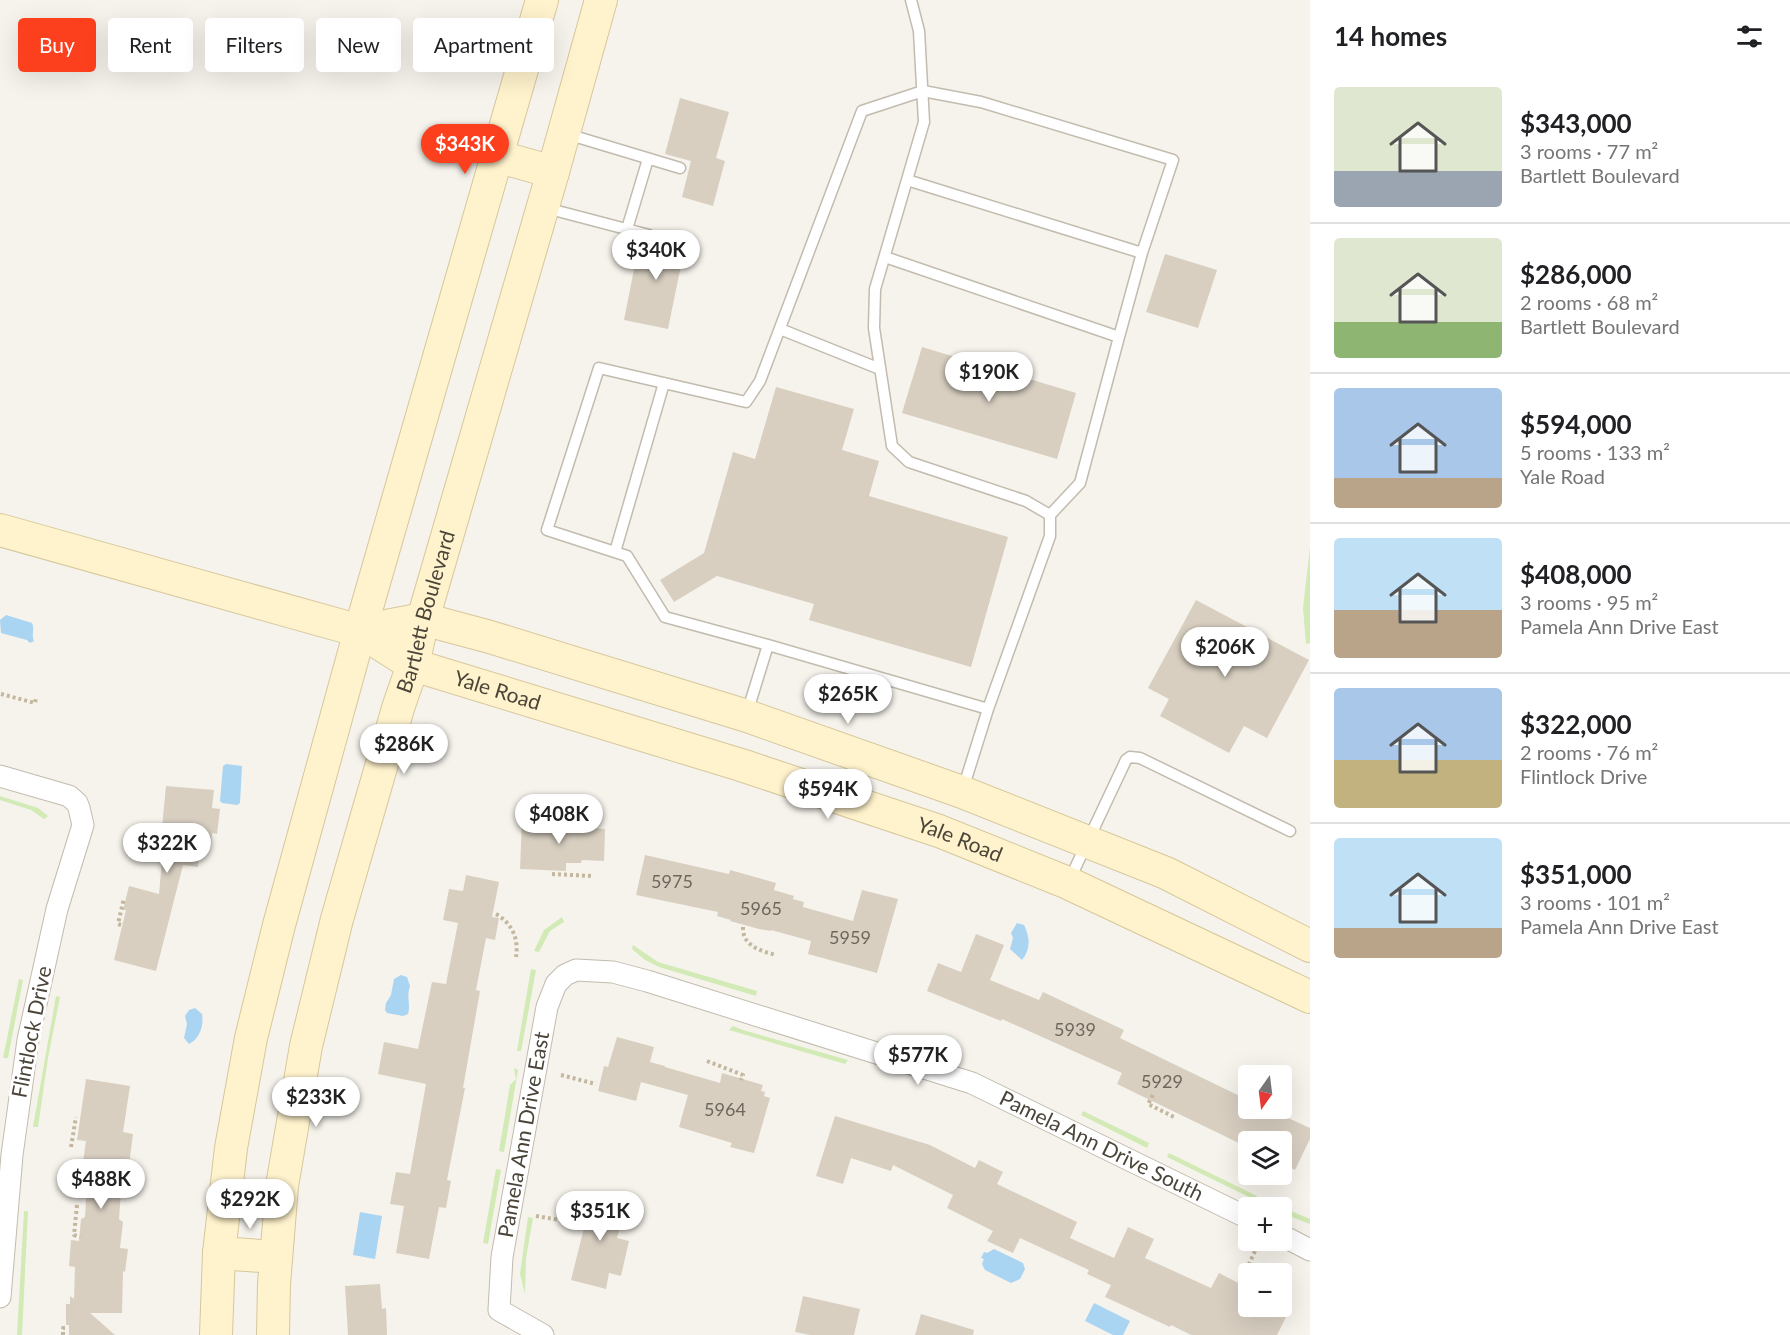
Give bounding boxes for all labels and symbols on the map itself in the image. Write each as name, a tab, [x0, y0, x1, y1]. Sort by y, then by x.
pin: $343K	[423, 124, 507, 175]
pin: $340K	[614, 230, 698, 281]
pin: $190K	[947, 352, 1031, 403]
street label: Bartlett Boulevard	[390, 527, 459, 696]
pin: $206K	[1183, 627, 1267, 678]
street label: Yale Road	[451, 664, 544, 714]
pin: $265K	[806, 674, 890, 725]
pin: $286K	[362, 724, 446, 775]
pin: $594K	[786, 769, 870, 820]
pin: $408K	[517, 794, 601, 845]
street label: Yale Road	[915, 811, 1007, 866]
pin: $322K	[125, 823, 209, 874]
house number: 5975	[651, 870, 693, 892]
house number: 5965	[740, 897, 782, 919]
house number: 5959	[829, 926, 871, 948]
street label: Flintlock Drive	[5, 964, 56, 1100]
house number: 5939	[1054, 1018, 1096, 1040]
street label: Pamela Ann Drive East	[492, 1029, 553, 1239]
pin: $577K	[876, 1035, 960, 1086]
north arrow	[1238, 1065, 1292, 1119]
house number: 5929	[1141, 1070, 1183, 1092]
pin: $233K	[274, 1077, 358, 1128]
street label: Pamela Ann Drive South	[996, 1084, 1208, 1205]
house number: 5964	[704, 1098, 746, 1120]
pin: $488K	[59, 1159, 143, 1210]
pin: $292K	[208, 1179, 292, 1230]
pin: $351K	[558, 1191, 642, 1242]

